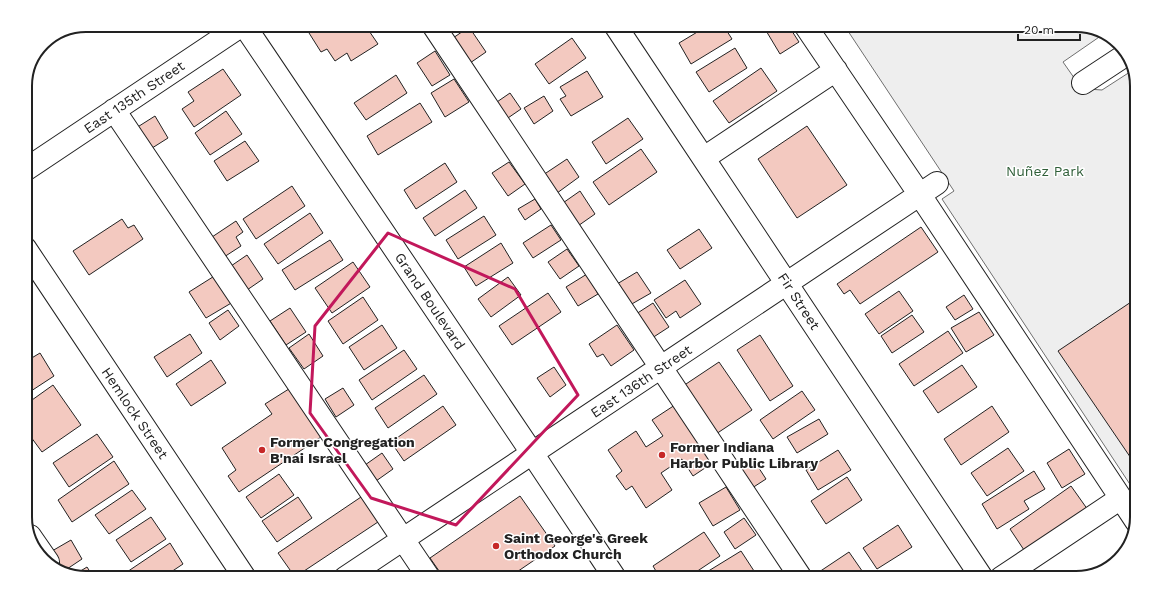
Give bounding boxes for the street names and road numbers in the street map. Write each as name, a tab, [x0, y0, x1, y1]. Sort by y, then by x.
street label: East 135th Street	[81, 57, 187, 137]
street label: Grand Boulevard	[392, 250, 468, 352]
street label: Fir Street	[775, 270, 823, 333]
street label: East 136th Street	[588, 341, 695, 421]
street label: Hemlock Street	[99, 364, 172, 462]

